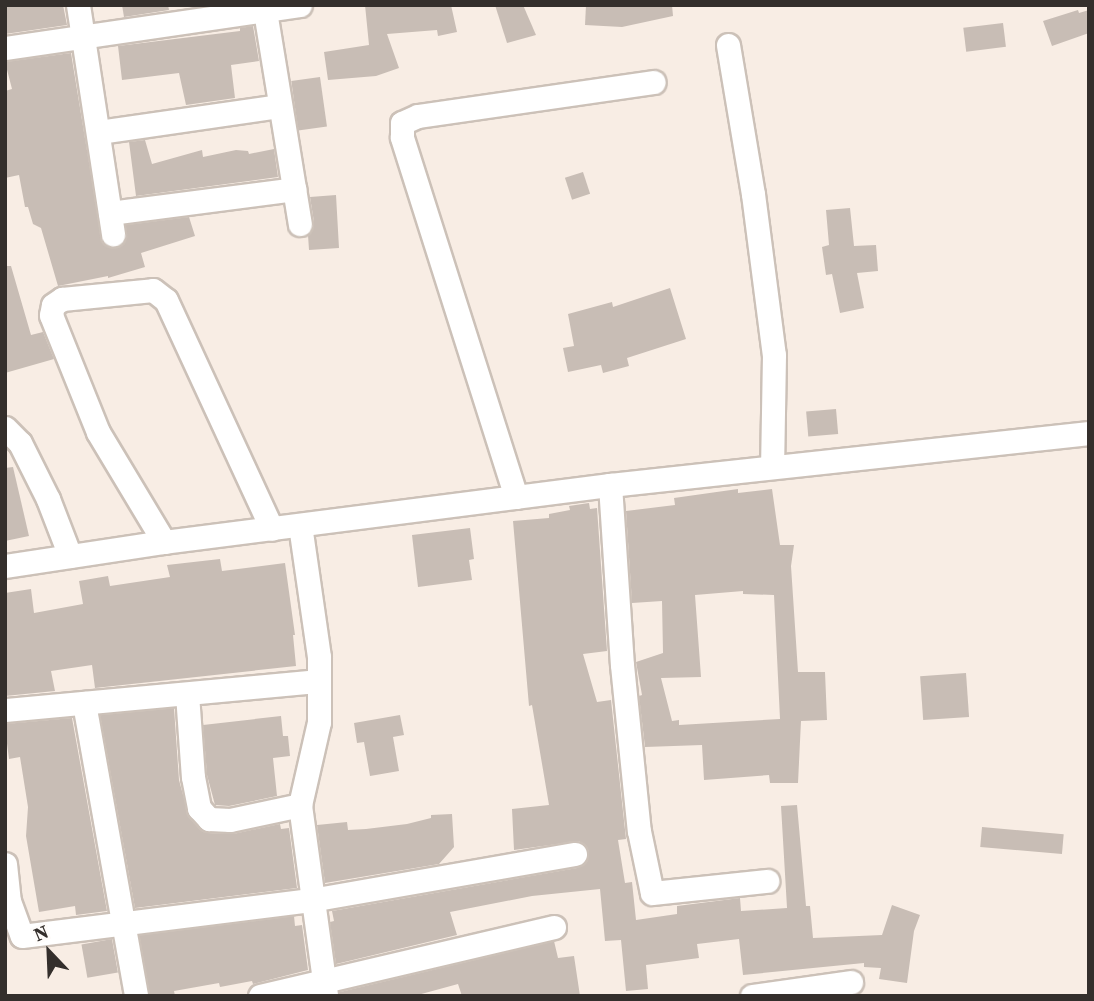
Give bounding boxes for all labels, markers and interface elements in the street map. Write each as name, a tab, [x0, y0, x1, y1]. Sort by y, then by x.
north arrow	[14, 917, 84, 987]
text: N	[29, 918, 52, 947]

